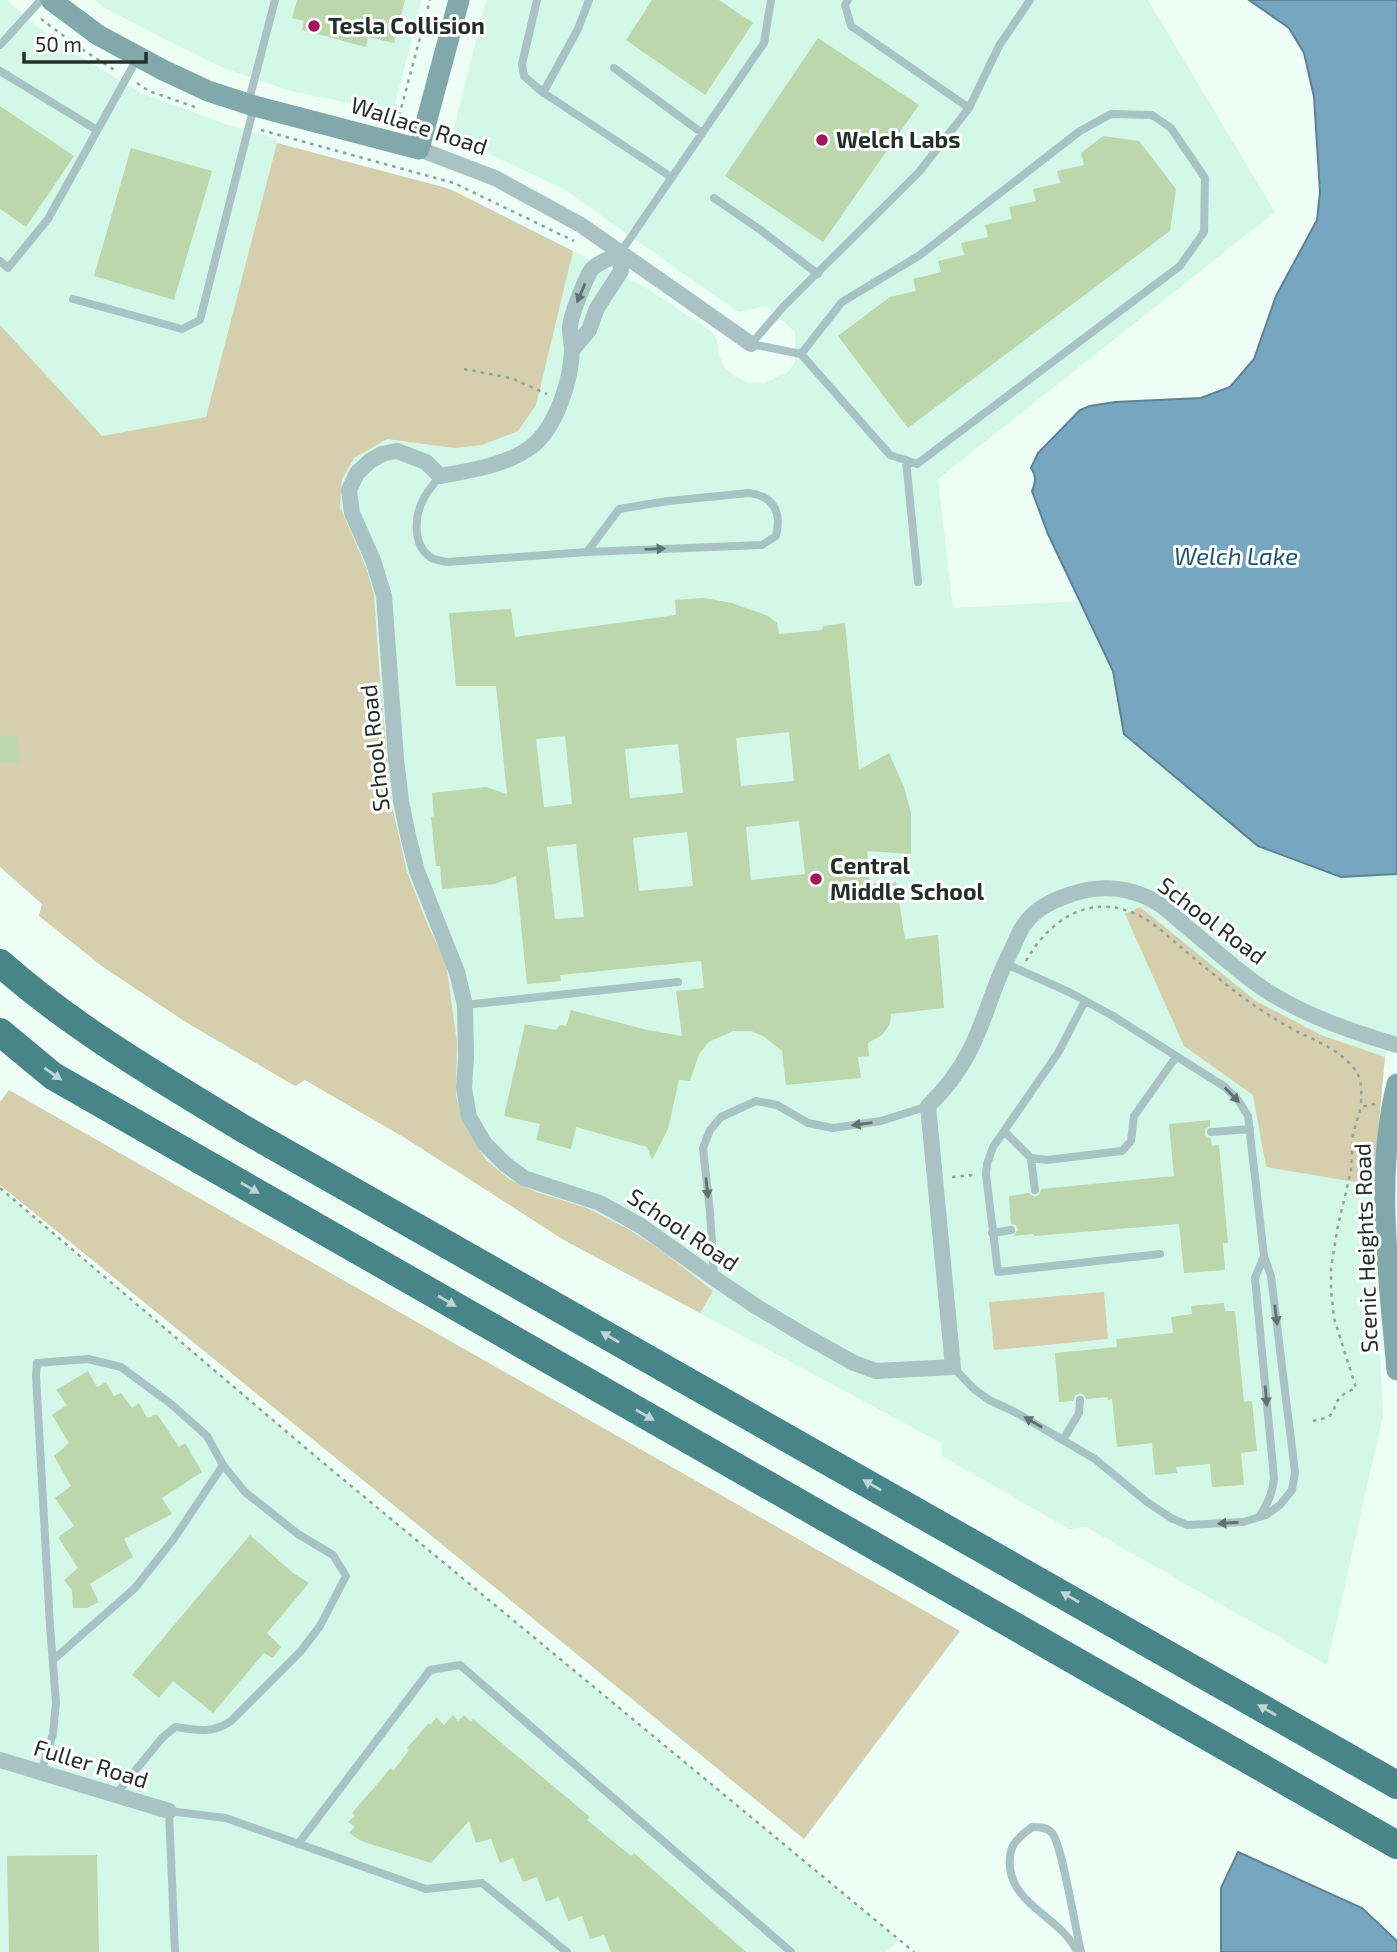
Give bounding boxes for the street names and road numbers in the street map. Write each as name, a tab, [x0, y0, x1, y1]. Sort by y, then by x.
street label: Wallace Road	[347, 90, 491, 160]
street label: School Road	[353, 683, 395, 813]
street label: School Road	[1153, 871, 1272, 970]
street label: Scenic Heights Road	[1347, 1143, 1383, 1353]
street label: School Road	[623, 1182, 744, 1277]
street label: Fuller Road	[31, 1732, 152, 1794]

